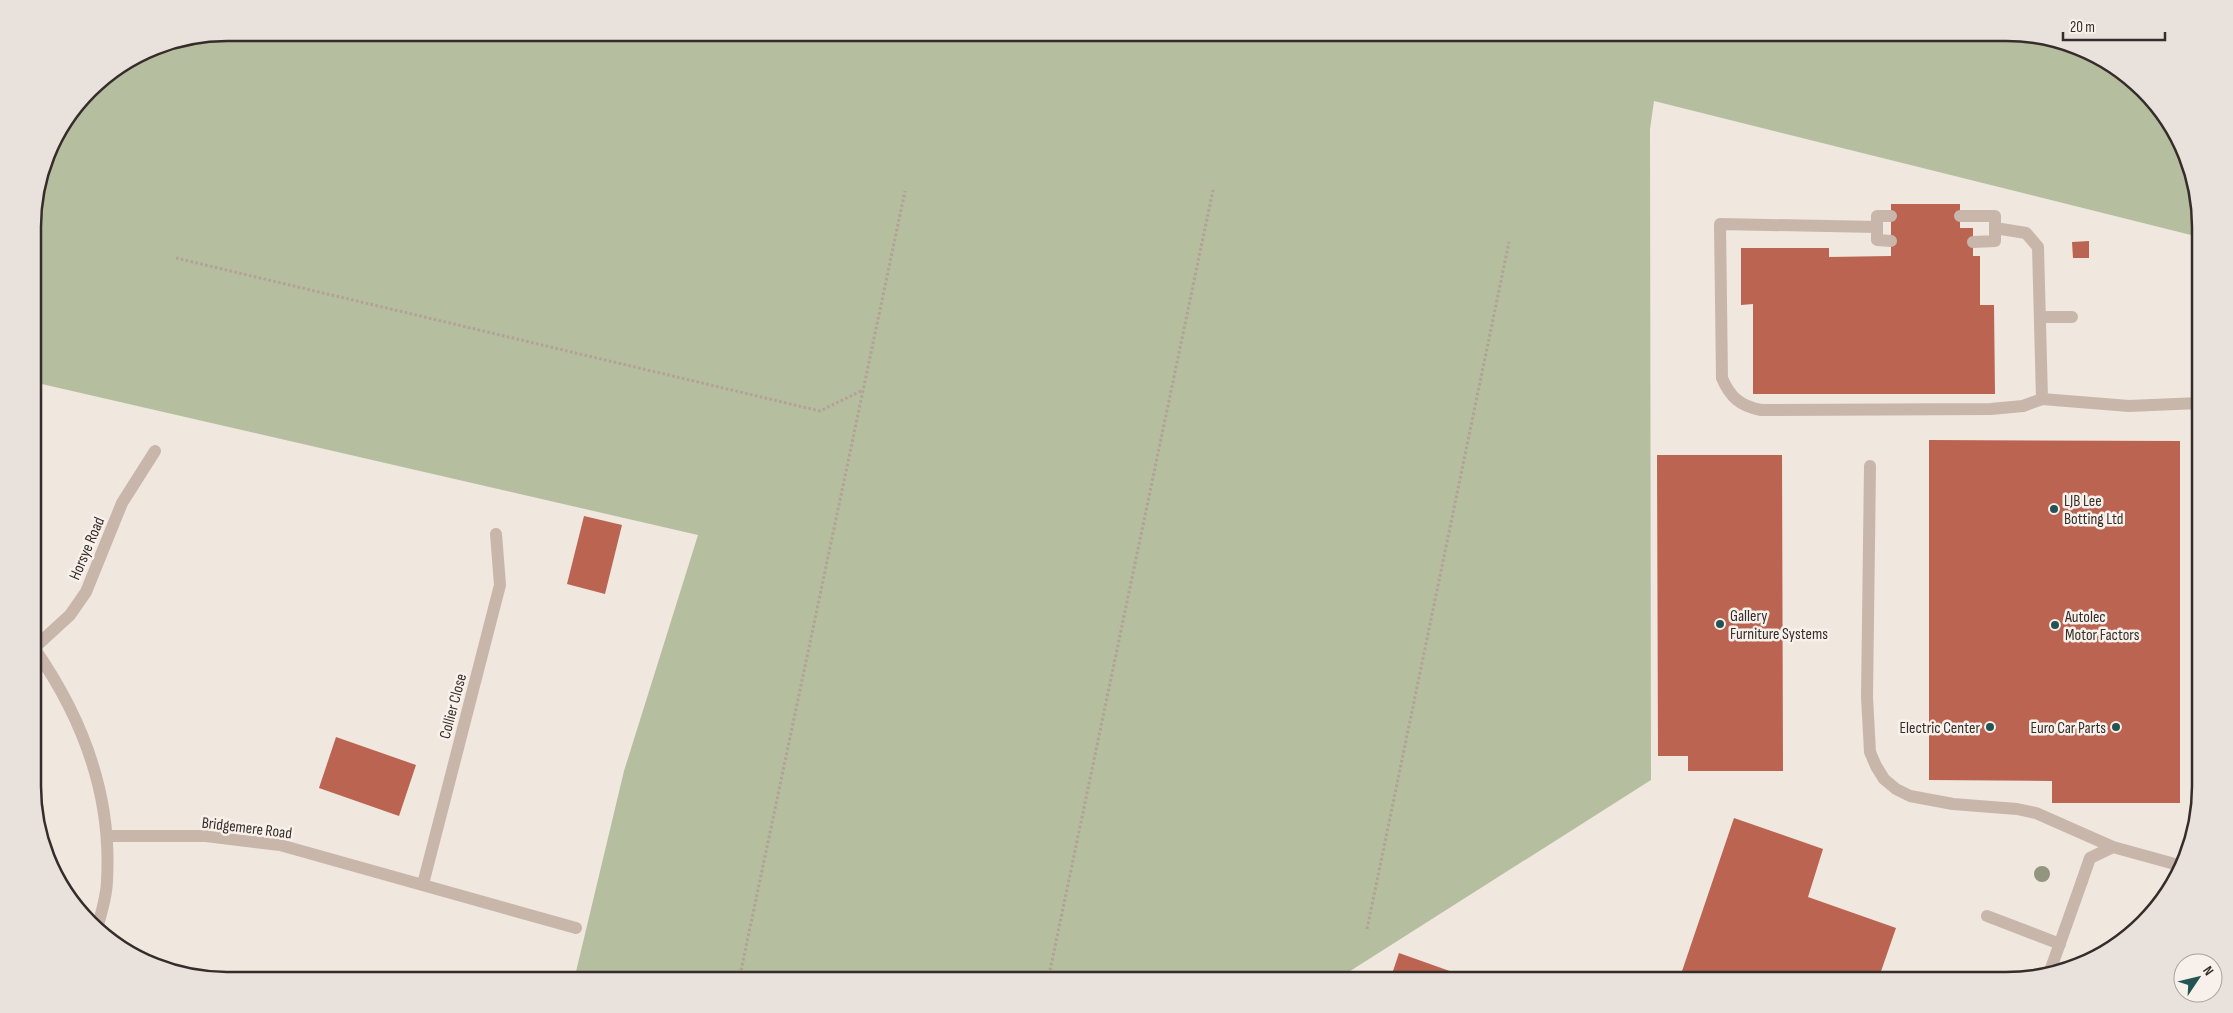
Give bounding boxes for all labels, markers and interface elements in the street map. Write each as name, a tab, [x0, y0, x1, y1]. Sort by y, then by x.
scale bar	[2063, 10, 2166, 42]
text: 20 m	[2070, 18, 2095, 37]
place label: LJB Lee Botting Ltd	[2064, 492, 2123, 529]
marker: LJB Lee Botting Ltd	[2048, 503, 2060, 515]
street label: Horsye Road	[66, 514, 109, 583]
place label: Gallery Furniture Systems	[1730, 607, 1828, 644]
place label: Autolec Motor Factors	[2064, 608, 2140, 645]
marker: Gallery Furniture Systems	[1714, 618, 1726, 630]
marker: Autolec Motor Factors	[2049, 619, 2061, 631]
street label: Collier Close	[436, 672, 471, 741]
place label: Electric Center	[1900, 719, 1980, 738]
place label: Euro Car Parts	[2030, 719, 2106, 738]
marker: Electric Center	[1984, 721, 1996, 733]
marker: Euro Car Parts	[2110, 721, 2122, 733]
street label: Bridgemere Road	[201, 814, 293, 843]
north arrow	[2173, 953, 2223, 1003]
text: N	[2199, 963, 2217, 979]

